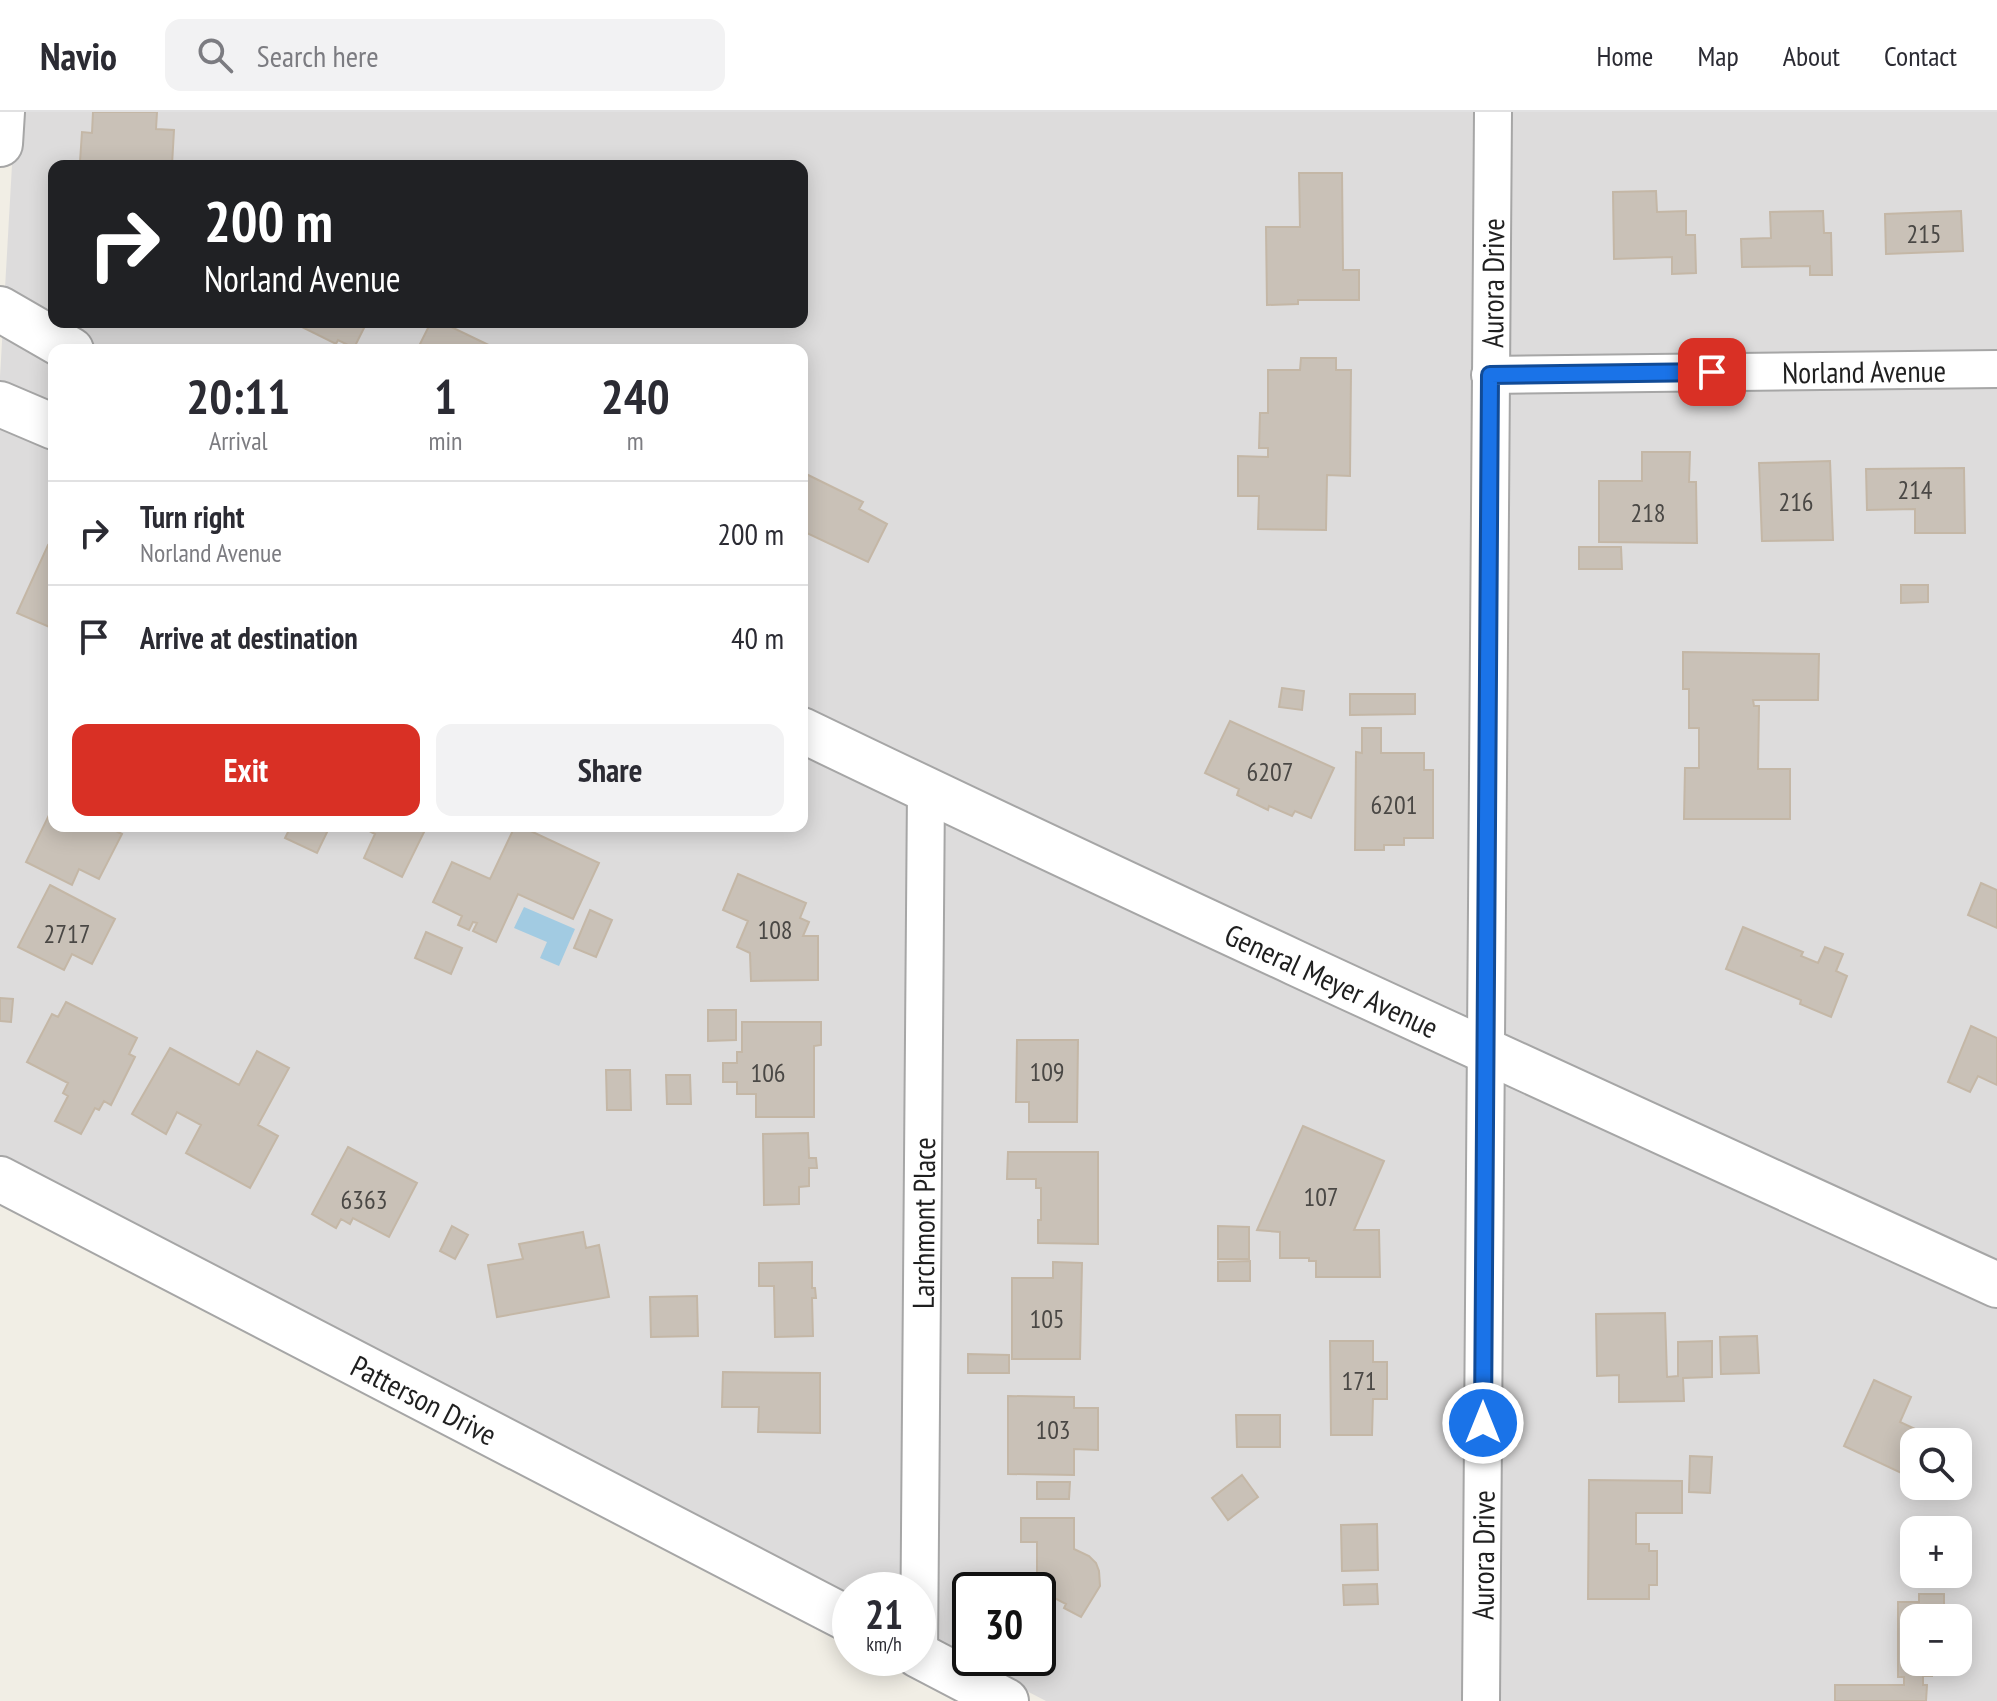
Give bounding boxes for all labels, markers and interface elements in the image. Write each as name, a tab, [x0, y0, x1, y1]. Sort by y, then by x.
search box	[165, 19, 725, 91]
text: Navio	[40, 31, 117, 80]
icon: search	[193, 33, 237, 77]
text: Search here	[257, 36, 379, 75]
text: Home	[1597, 37, 1653, 74]
text: Map	[1697, 37, 1739, 74]
text: About	[1783, 37, 1840, 74]
text: Contact	[1884, 37, 1957, 74]
text: 200 m	[204, 185, 333, 257]
icon: right	[72, 192, 176, 296]
house number: 215	[1906, 217, 1942, 250]
street label: Aurora Drive	[1472, 218, 1512, 348]
text: Norland Avenue	[204, 255, 401, 302]
pin	[1678, 338, 1746, 406]
icon: arrive	[1690, 350, 1734, 394]
street label: Norland Avenue	[1782, 350, 1946, 391]
text: 20:11	[186, 365, 290, 427]
text: 1	[434, 365, 457, 427]
text: 240	[601, 365, 670, 427]
text: Arrival	[209, 424, 268, 457]
text: min	[428, 424, 462, 457]
text: m	[627, 424, 644, 457]
house number: 214	[1897, 473, 1933, 506]
house number: 216	[1778, 485, 1814, 518]
house number: 218	[1630, 496, 1666, 529]
text: Turn right	[140, 497, 244, 536]
icon: right	[72, 511, 116, 555]
text: 200 m	[718, 514, 784, 553]
text: Norland Avenue	[140, 536, 282, 569]
icon: arrive	[72, 615, 116, 659]
text: Arrive at destination	[140, 618, 358, 657]
text: 40 m	[731, 618, 784, 657]
button: Exit	[72, 724, 420, 816]
button: Share	[436, 724, 784, 816]
house number: 6207	[1247, 755, 1293, 788]
house number: 6201	[1371, 788, 1417, 821]
house number: 108	[757, 913, 793, 946]
street label: General Meyer Avenue	[1219, 914, 1445, 1046]
house number: 2717	[44, 917, 90, 950]
house number: 109	[1029, 1055, 1065, 1088]
house number: 106	[750, 1056, 786, 1089]
street label: Larchmont Place	[902, 1137, 943, 1309]
house number: 107	[1303, 1180, 1339, 1213]
house number: 6363	[341, 1183, 387, 1216]
house number: 105	[1029, 1302, 1065, 1335]
street label: Patterson Drive	[345, 1345, 504, 1453]
house number: 171	[1341, 1364, 1377, 1397]
position arrow	[1441, 1381, 1525, 1465]
house number: 103	[1035, 1413, 1071, 1446]
map controls	[1900, 1428, 1972, 1676]
button: search	[1900, 1428, 1972, 1500]
street label: Aurora Drive	[1462, 1490, 1502, 1620]
button: +	[1900, 1516, 1972, 1588]
speed limit sign: 30	[952, 1572, 1056, 1676]
text: 21	[865, 1588, 903, 1640]
button: −	[1900, 1604, 1972, 1676]
text: km/h	[866, 1631, 902, 1657]

